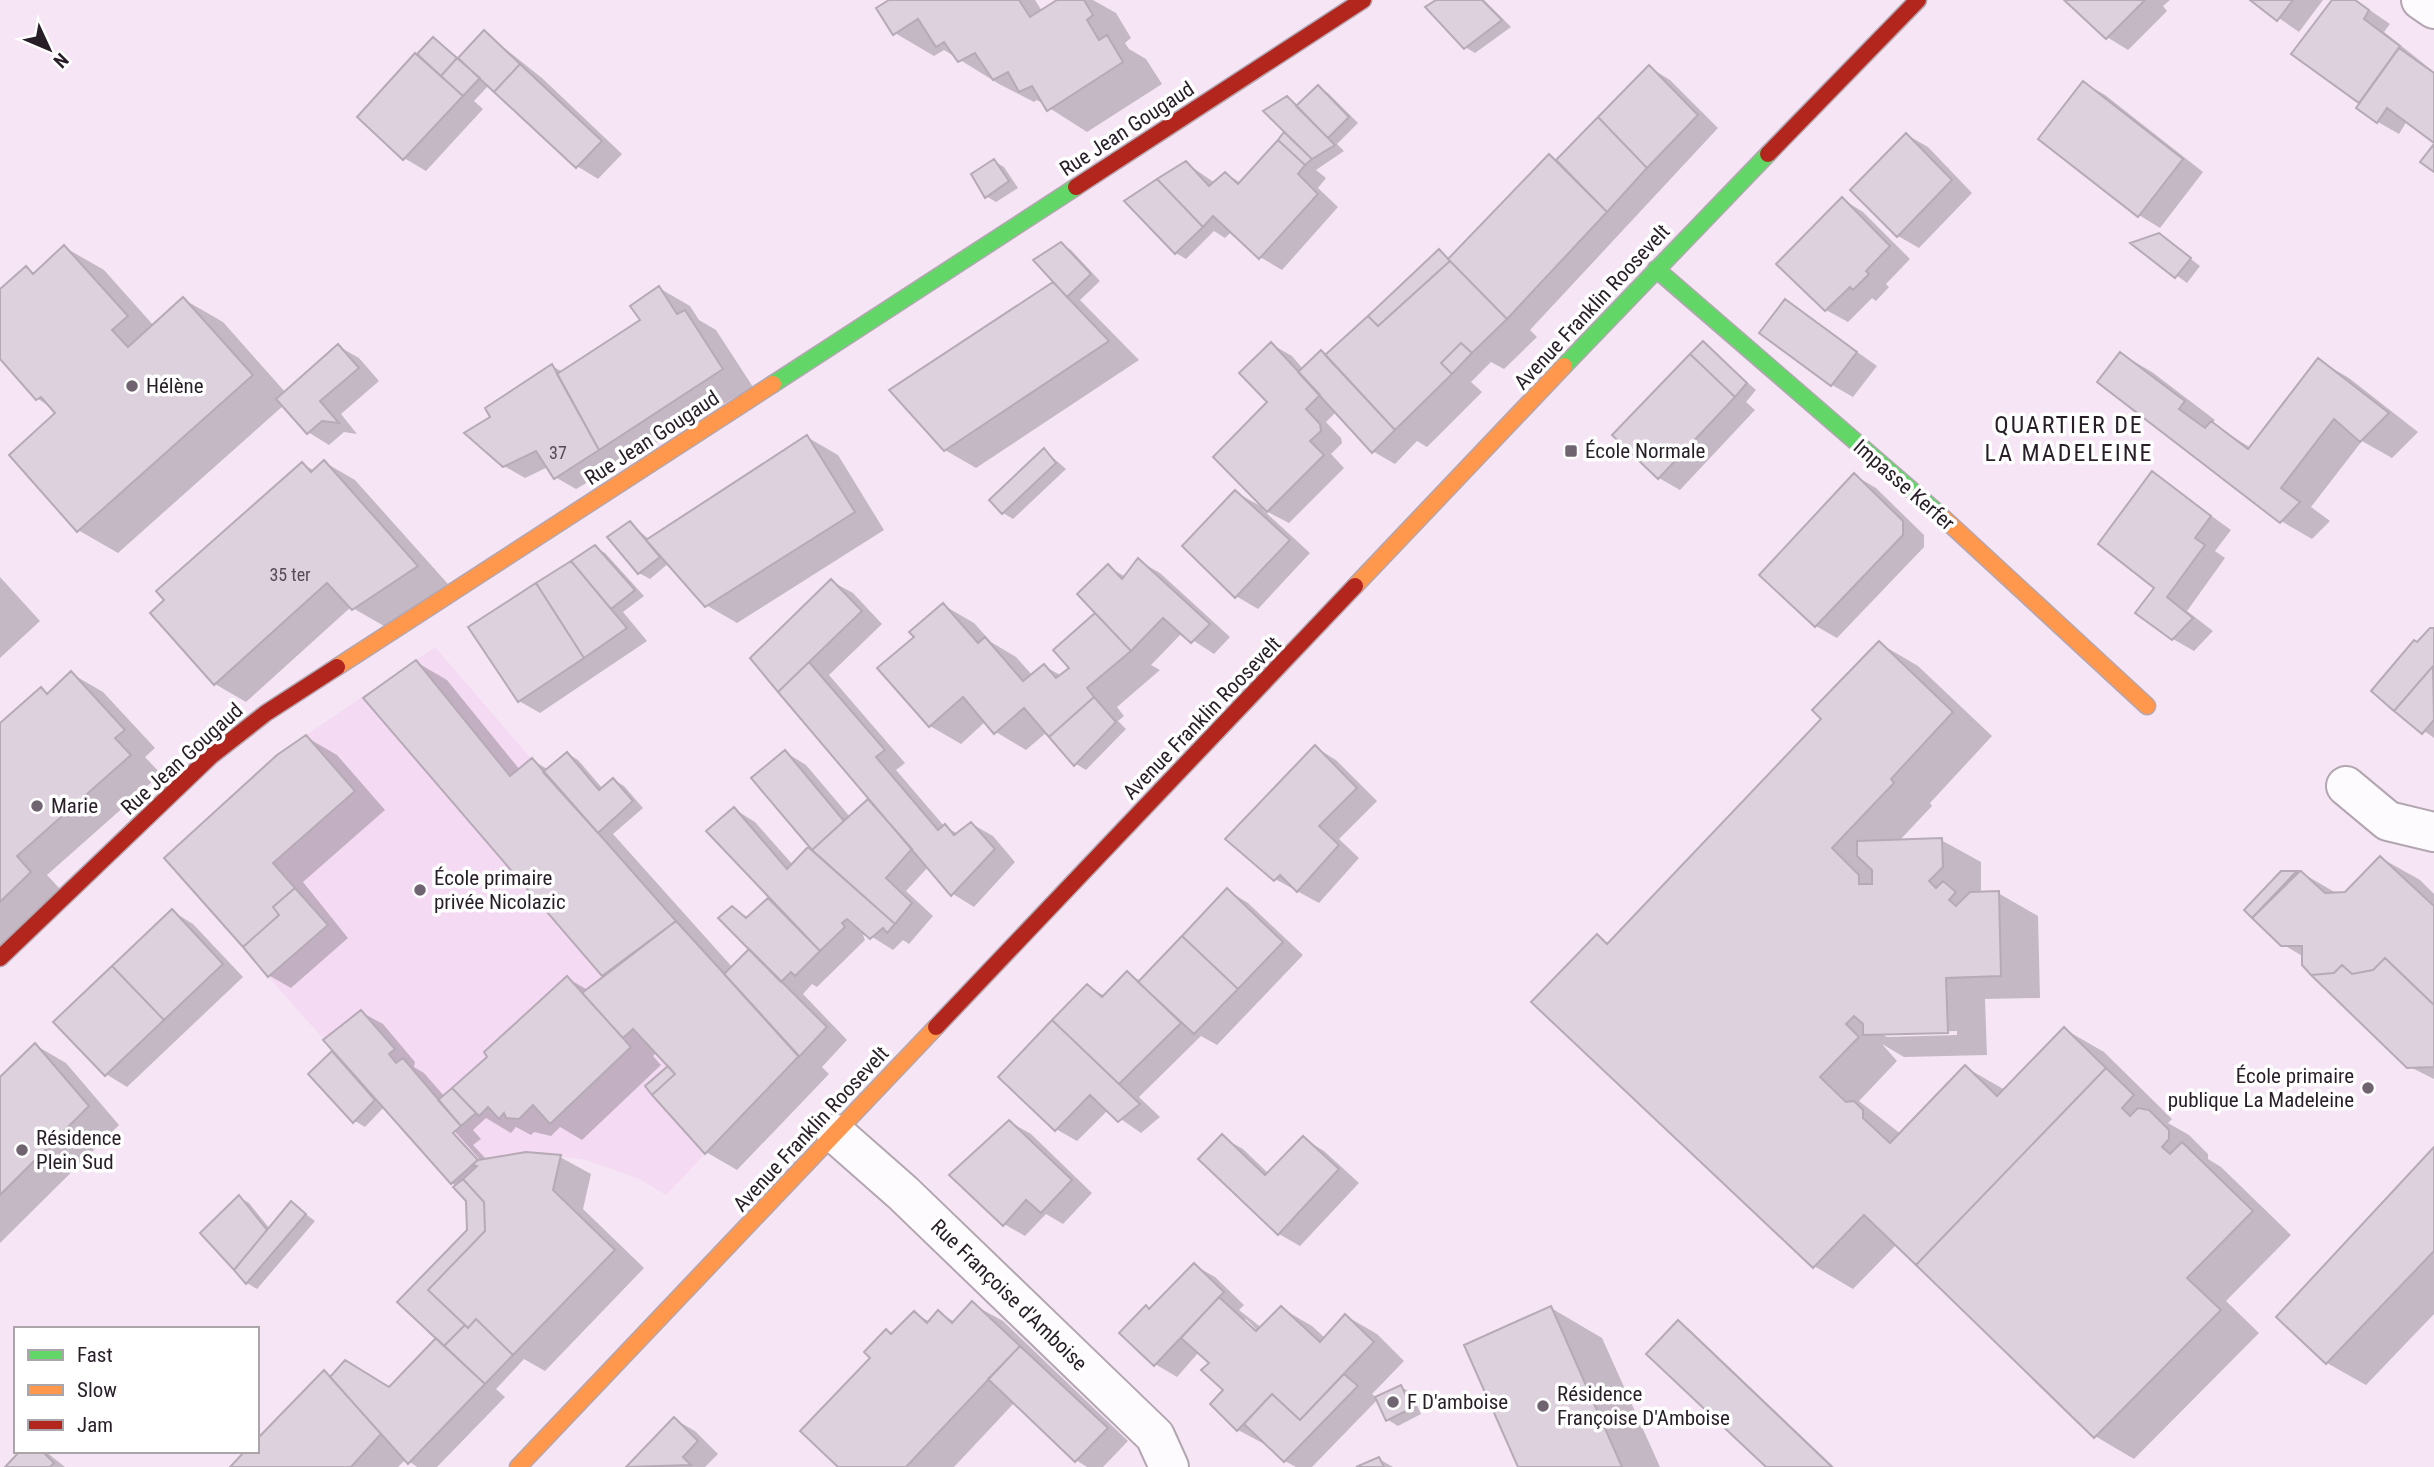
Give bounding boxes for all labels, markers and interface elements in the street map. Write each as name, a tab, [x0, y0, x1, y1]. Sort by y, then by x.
north arrow	[14, 14, 84, 84]
text: N	[49, 48, 73, 73]
street label: Rue Jean Gougaud	[1055, 77, 1199, 181]
street label: Avenue Franklin Roosevelt	[1509, 220, 1675, 394]
place label: Hélène	[146, 374, 204, 398]
marker: Hélène	[124, 378, 140, 394]
street label: Rue Jean Gougaud	[580, 386, 724, 490]
district label: QUARTIER DE LA MADELEINE	[1985, 411, 2153, 467]
street label: Impasse Kerfer	[1849, 435, 1959, 535]
place label: École Normale	[1585, 439, 1706, 463]
house number: 37	[549, 442, 567, 463]
marker: École Normale	[1563, 443, 1579, 459]
house number: 35 ter	[269, 564, 311, 585]
street label: Avenue Franklin Roosevelt	[1118, 632, 1286, 804]
street label: Rue Jean Gougaud	[116, 698, 248, 820]
place label: Marie	[51, 794, 98, 818]
marker: Marie	[29, 798, 45, 814]
place label: École primaire privée Nicolazic	[434, 866, 566, 914]
marker: École primaire privée Nicolazic	[412, 882, 428, 898]
street label: Avenue Franklin Roosevelt	[728, 1042, 894, 1216]
place label: École primaire publique La Madeleine	[2168, 1064, 2354, 1112]
marker: École primaire publique La Madeleine	[2360, 1080, 2376, 1096]
place label: Résidence Plein Sud	[36, 1126, 122, 1174]
marker: Résidence Plein Sud	[14, 1142, 30, 1158]
street label: Rue Françoise d'Amboise	[926, 1214, 1092, 1376]
legend	[14, 1327, 259, 1453]
text: Fast	[77, 1343, 113, 1367]
text: Slow	[77, 1378, 117, 1402]
place label: Résidence Françoise D'Amboise	[1557, 1382, 1730, 1430]
place label: F D'amboise	[1407, 1390, 1508, 1414]
marker: F D'amboise	[1385, 1394, 1401, 1410]
marker: Résidence Françoise D'Amboise	[1535, 1398, 1551, 1414]
text: Jam	[77, 1413, 113, 1437]

